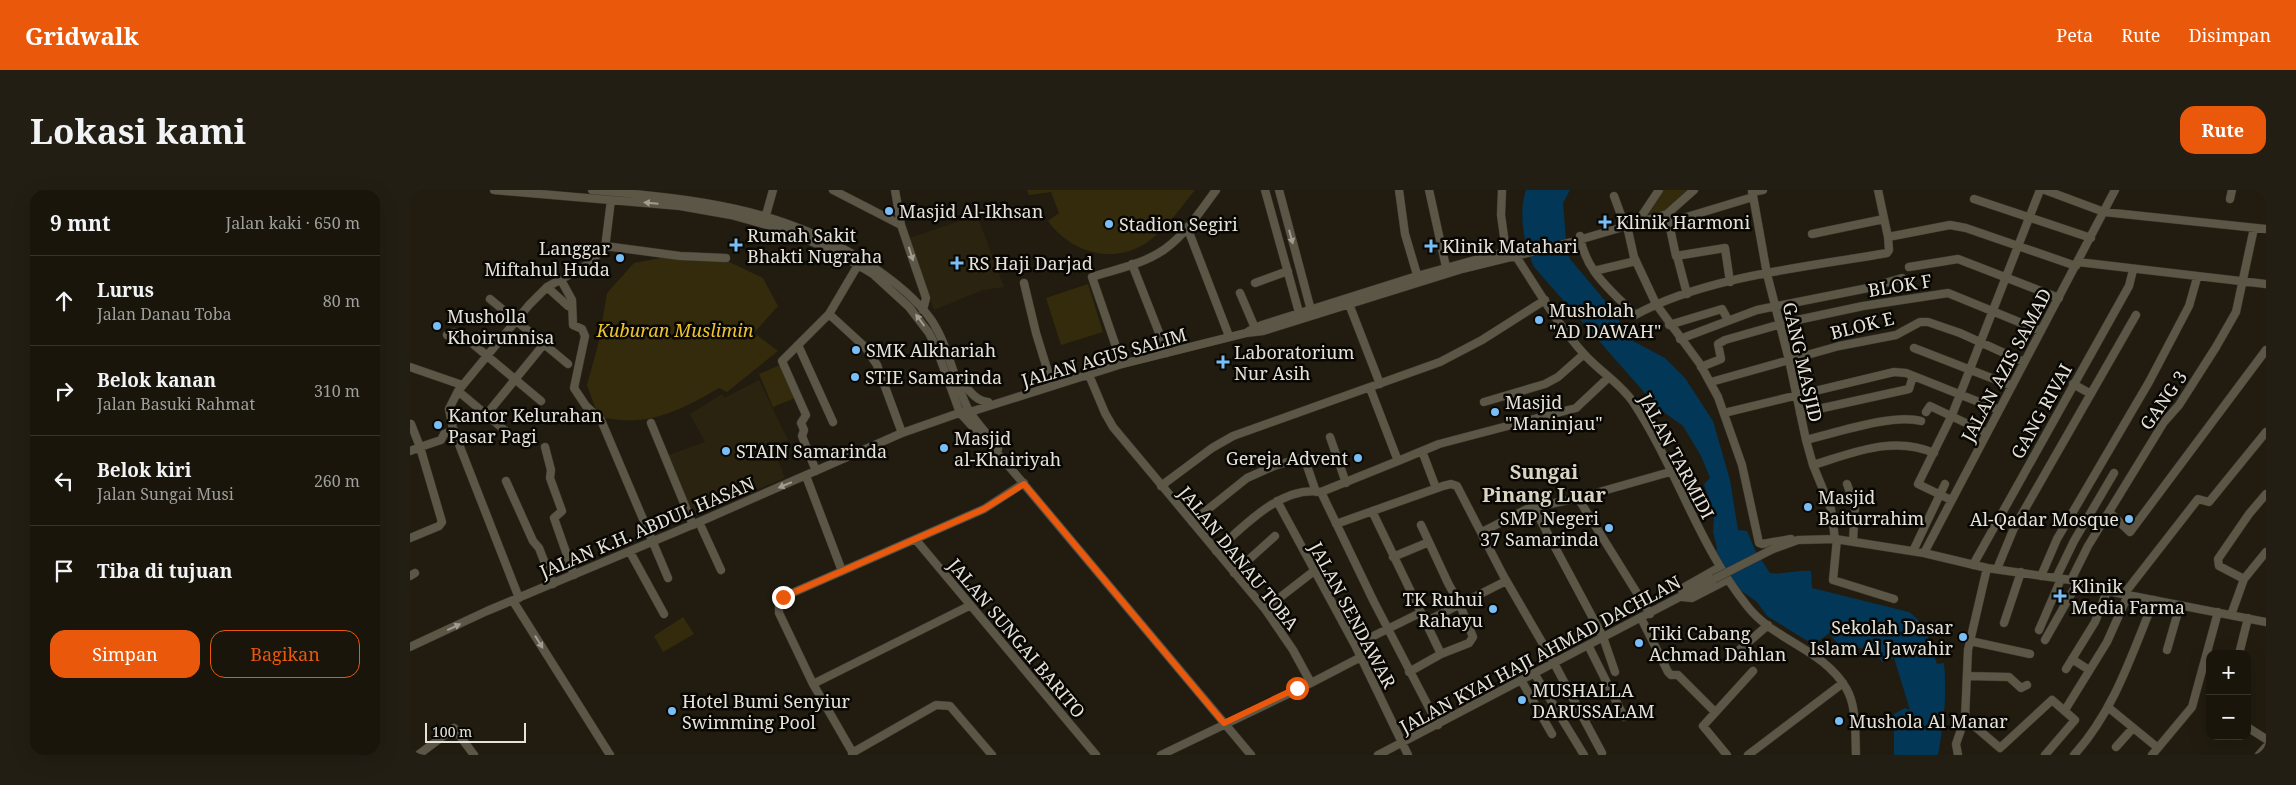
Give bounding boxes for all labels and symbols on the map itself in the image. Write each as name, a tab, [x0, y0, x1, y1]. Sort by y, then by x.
one-way arrow	[642, 199, 658, 207]
place label: Masjid Al-Ikhsan	[899, 199, 1044, 223]
marker: Masjid Al-Ikhsan	[883, 205, 895, 217]
place label: Klinik Harmoni	[1616, 210, 1750, 234]
place label: Stadion Segiri	[1119, 212, 1238, 236]
marker: Klinik Harmoni	[1598, 215, 1612, 229]
marker: Stadion Segiri	[1103, 218, 1115, 230]
place label: Rumah Sakit Bhakti Nugraha	[747, 223, 882, 268]
one-way arrow	[1287, 230, 1295, 245]
place label: Klinik Matahari	[1442, 234, 1578, 258]
place label: Langgar Miftahul Huda	[484, 236, 611, 281]
marker: Rumah Sakit Bhakti Nugraha	[729, 238, 743, 252]
marker: Klinik Matahari	[1424, 239, 1438, 253]
one-way arrow	[907, 247, 915, 262]
place label: RS Haji Darjad	[968, 251, 1093, 275]
marker: Langgar Miftahul Huda	[614, 252, 626, 264]
marker: RS Haji Darjad	[950, 256, 964, 270]
street label: BLOK F	[1866, 268, 1934, 302]
street label: JALAN AZIS SAMAD	[1955, 284, 2057, 447]
place label: Musholah "AD DAWAH"	[1549, 298, 1661, 343]
street label: GANG MASJID	[1778, 300, 1828, 424]
place label: Musholla Khoirunnisa	[447, 304, 554, 349]
street label: BLOK E	[1828, 306, 1896, 344]
one-way arrow	[915, 314, 925, 327]
marker: Musholah "AD DAWAH"	[1533, 314, 1545, 326]
park label: Kuburan Muslimin	[595, 318, 754, 342]
marker: Musholla Khoirunnisa	[431, 320, 443, 332]
street label: JALAN AGUS SALIM	[1018, 322, 1190, 392]
place label: SMK Alkhariah	[866, 338, 996, 362]
place label: Laboratorium Nur Asih	[1234, 340, 1354, 385]
marker: SMK Alkhariah	[850, 344, 862, 356]
marker: Laboratorium Nur Asih	[1216, 355, 1230, 369]
street label: GANG RIVAI	[2005, 359, 2077, 463]
place label: STIE Samarinda	[865, 365, 1002, 389]
street label: GANG 3	[2134, 366, 2192, 434]
marker: STIE Samarinda	[849, 371, 861, 383]
street label: JALAN TARMIDI	[1633, 388, 1720, 523]
place label: Masjid "Maninjau"	[1505, 390, 1603, 435]
place label: Kantor Kelurahan Pasar Pagi	[448, 403, 603, 448]
marker: Masjid "Maninjau"	[1489, 406, 1501, 418]
marker: Kantor Kelurahan Pasar Pagi	[432, 419, 444, 431]
place label: Masjid al-Khairiyah	[954, 426, 1061, 471]
place label: STAIN Samarinda	[736, 439, 887, 463]
marker: Masjid al-Khairiyah	[938, 442, 950, 454]
marker: STAIN Samarinda	[720, 445, 732, 457]
place label: Gereja Advent	[1226, 446, 1348, 470]
marker: Gereja Advent	[1352, 452, 1364, 464]
district label: Sungai Pinang Luar	[1482, 458, 1606, 508]
street label: JALAN K.H. ABDUL HASAN	[535, 471, 758, 584]
street label: JALAN DANAU TOBA	[1173, 480, 1305, 635]
one-way arrow	[778, 481, 792, 489]
place label: Masjid Baiturrahim	[1818, 485, 1924, 530]
marker: Masjid Baiturrahim	[1802, 501, 1814, 513]
place label: SMP Negeri 37 Samarinda	[1480, 506, 1599, 551]
place label: Al-Qadar Mosque	[1970, 507, 2119, 531]
marker: Al-Qadar Mosque	[2123, 513, 2135, 525]
marker: SMP Negeri 37 Samarinda	[1603, 522, 1615, 534]
street label: JALAN SENDAWAR	[1304, 537, 1402, 693]
street label: JALAN SUNGAI BARITO	[942, 552, 1091, 723]
street label: JALAN KYAI HAJI AHMAD DACHLAN	[1394, 569, 1685, 739]
place label: Klinik Media Farma	[2071, 574, 2185, 619]
route end	[772, 586, 795, 609]
place label: TK Ruhui Rahayu	[1403, 587, 1484, 632]
marker: Klinik Media Farma	[2053, 589, 2067, 603]
marker: TK Ruhui Rahayu	[1487, 603, 1499, 615]
place label: Sekolah Dasar Islam Al Jawahir	[1810, 615, 1954, 660]
place label: Tiki Cabang Achmad Dahlan	[1649, 621, 1787, 666]
one-way arrow	[447, 622, 461, 630]
marker: Sekolah Dasar Islam Al Jawahir	[1957, 631, 1969, 643]
one-way arrow	[535, 635, 544, 648]
marker: Tiki Cabang Achmad Dahlan	[1633, 637, 1645, 649]
route start	[1286, 677, 1309, 700]
place label: MUSHALLA DARUSSALAM	[1532, 678, 1655, 723]
place label: Hotel Bumi Senyiur Swimming Pool	[682, 689, 851, 734]
marker: MUSHALLA DARUSSALAM	[1516, 694, 1528, 706]
marker: Hotel Bumi Senyiur Swimming Pool	[666, 705, 678, 717]
place label: Mushola Al Manar	[1849, 709, 2008, 733]
marker: Mushola Al Manar	[1833, 715, 1845, 727]
scale bar	[425, 720, 526, 743]

